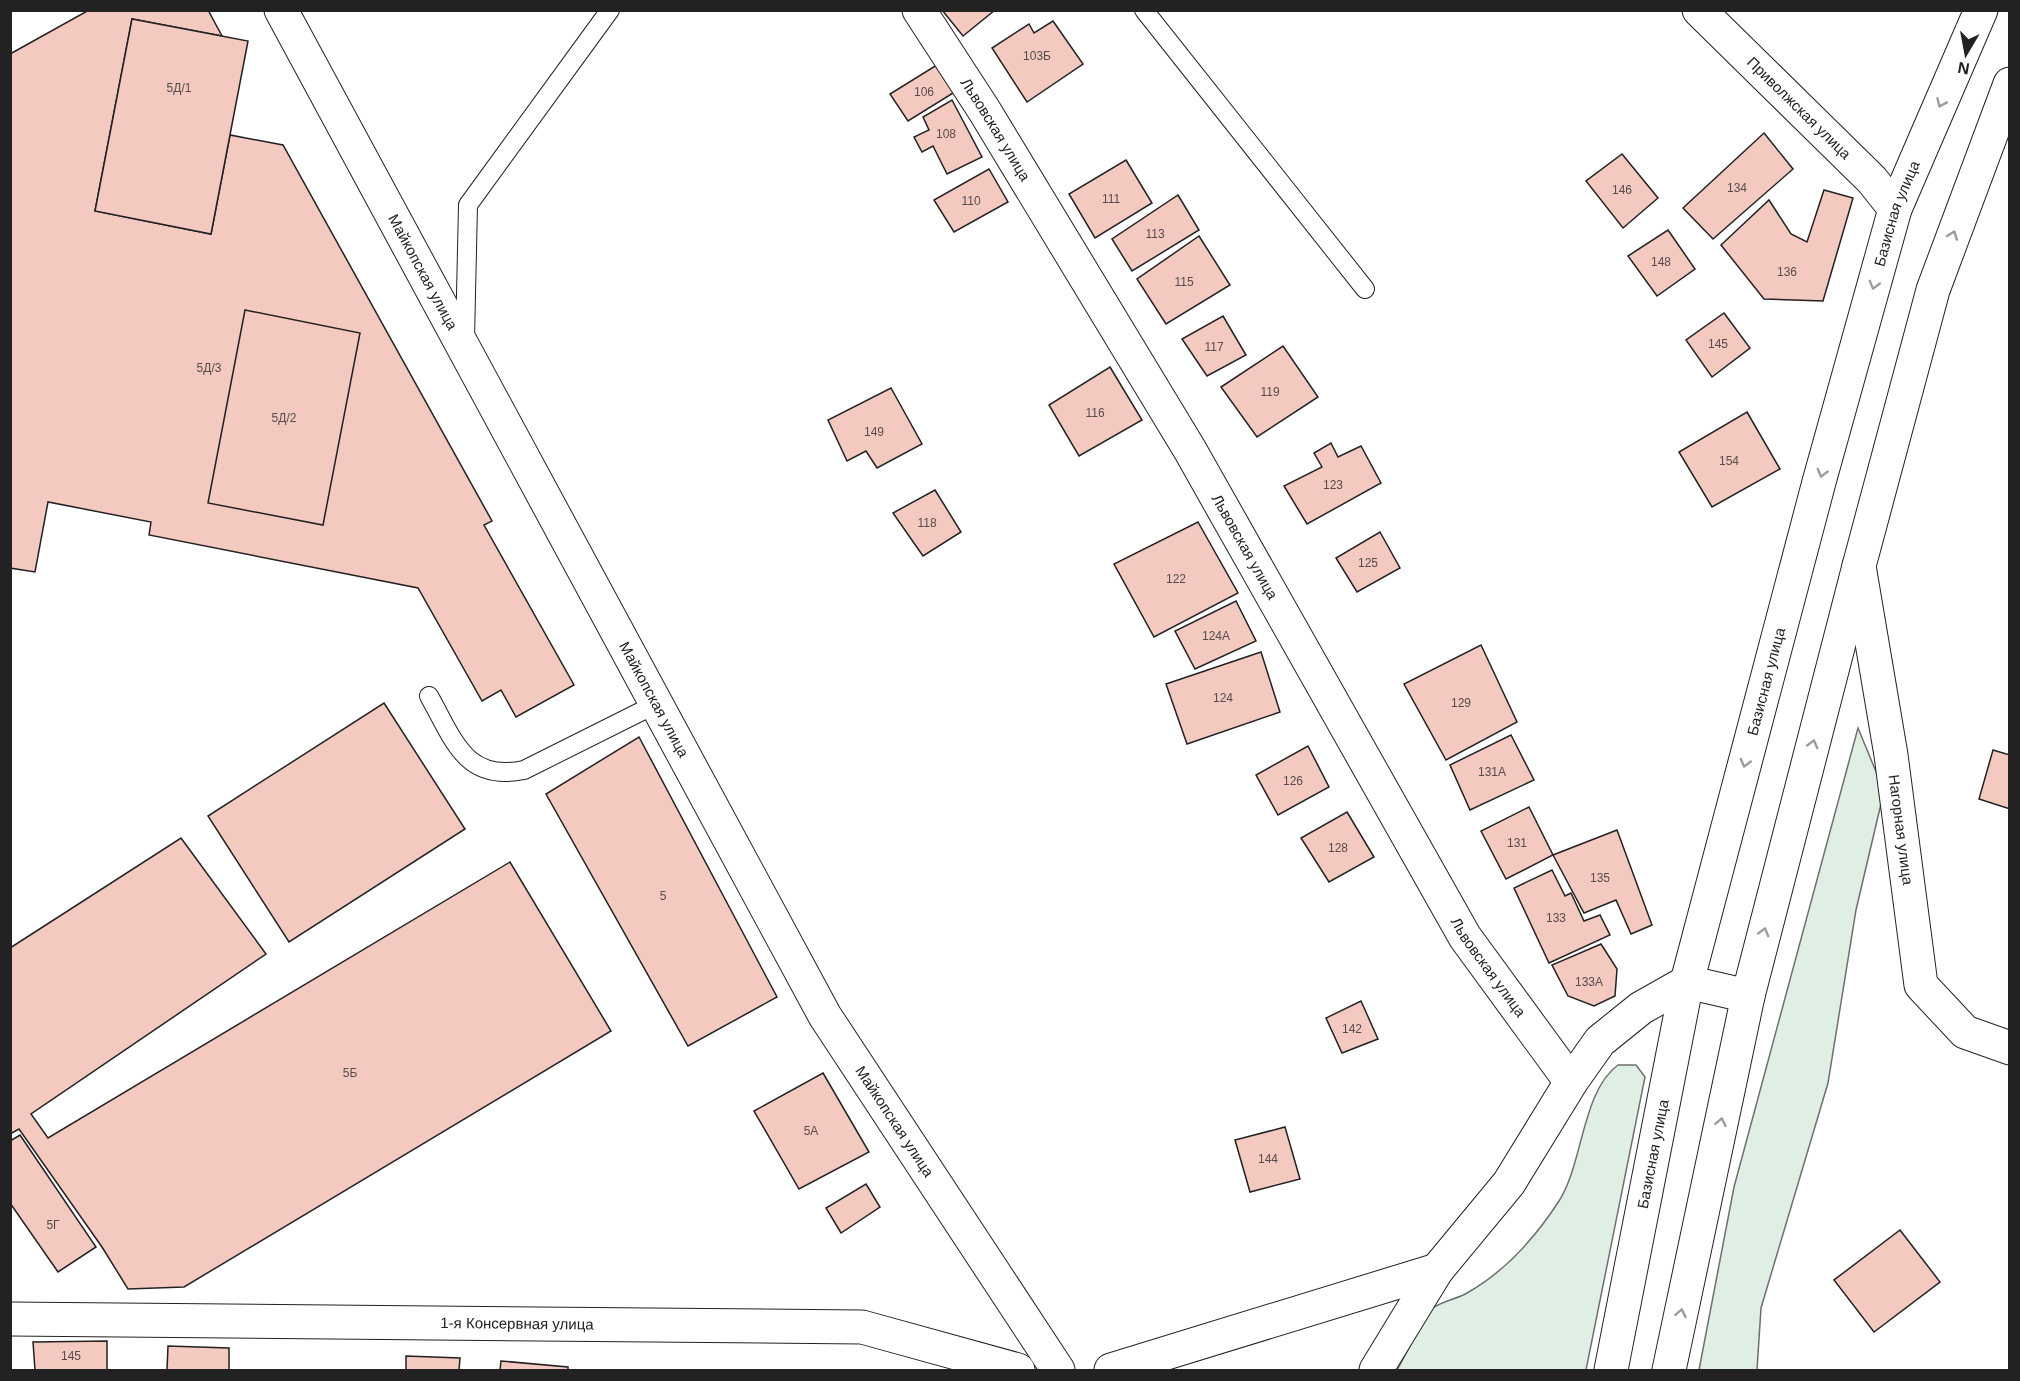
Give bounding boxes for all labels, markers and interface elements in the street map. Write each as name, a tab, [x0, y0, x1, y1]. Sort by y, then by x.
north arrow	[1936, 24, 1996, 84]
house number: 103Б	[1023, 49, 1051, 63]
street label: Приволжская улица	[1744, 53, 1855, 163]
text: N	[1956, 59, 1971, 78]
street label: Львовская улица	[958, 75, 1034, 185]
house number: 5Д/1	[167, 81, 192, 95]
house number: 106	[914, 85, 934, 99]
one-way arrow	[1936, 96, 1948, 107]
house number: 108	[936, 127, 956, 141]
street label: Базисная улица	[1870, 157, 1923, 268]
house number: 134	[1727, 181, 1747, 195]
house number: 146	[1612, 183, 1632, 197]
house number: 111	[1102, 192, 1120, 206]
house number: 110	[961, 194, 981, 208]
street label: Майкопская улица	[385, 211, 462, 333]
house number: 113	[1145, 227, 1165, 241]
one-way arrow	[1946, 230, 1959, 241]
house number: 148	[1651, 255, 1671, 269]
house number: 136	[1777, 265, 1797, 279]
house number: 115	[1174, 275, 1194, 289]
one-way arrow	[1868, 280, 1881, 290]
house number: 145	[1708, 337, 1728, 351]
house number: 117	[1204, 340, 1224, 354]
house number: 5Д/3	[197, 361, 222, 375]
house number: 119	[1260, 385, 1280, 399]
house number: 116	[1085, 406, 1105, 420]
house number: 5Д/2	[272, 411, 297, 425]
house number: 149	[864, 425, 884, 439]
house number: 154	[1719, 454, 1739, 468]
one-way arrow	[1817, 467, 1829, 478]
house number: 123	[1323, 478, 1343, 492]
street label: Львовская улица	[1209, 491, 1282, 603]
house number: 118	[917, 516, 937, 530]
house number: 125	[1358, 556, 1378, 570]
house number: 122	[1166, 572, 1186, 586]
street label: Базисная улица	[1743, 625, 1788, 737]
house number: 124А	[1202, 629, 1230, 643]
street label: Майкопская улица	[616, 639, 693, 761]
house number: 124	[1213, 691, 1233, 705]
house number: 129	[1451, 696, 1471, 710]
one-way arrow	[1805, 739, 1818, 749]
one-way arrow	[1740, 757, 1752, 768]
house number: 131А	[1478, 765, 1506, 779]
street label: Нагорная улица	[1886, 773, 1917, 887]
house number: 126	[1283, 774, 1303, 788]
house number: 131	[1507, 836, 1527, 850]
house number: 128	[1328, 841, 1348, 855]
house number: 135	[1590, 871, 1610, 885]
house number: 5	[660, 889, 667, 903]
house number: 133	[1546, 911, 1566, 925]
street label: Львовская улица	[1448, 914, 1530, 1020]
one-way arrow	[1757, 927, 1769, 938]
house number: 133А	[1575, 975, 1603, 989]
house number: 142	[1342, 1022, 1362, 1036]
street label: Майкопская улица	[852, 1063, 938, 1180]
house number: 5Б	[343, 1066, 357, 1080]
street label: Базисная улица	[1634, 1097, 1672, 1210]
one-way arrow	[1714, 1118, 1727, 1128]
house number: 5А	[804, 1124, 818, 1138]
house number: 144	[1258, 1152, 1278, 1166]
house number: 5Г	[46, 1218, 60, 1232]
one-way arrow	[1674, 1309, 1687, 1319]
street label: 1-я Консервная улица	[440, 1314, 594, 1332]
house number: 145	[61, 1349, 81, 1363]

